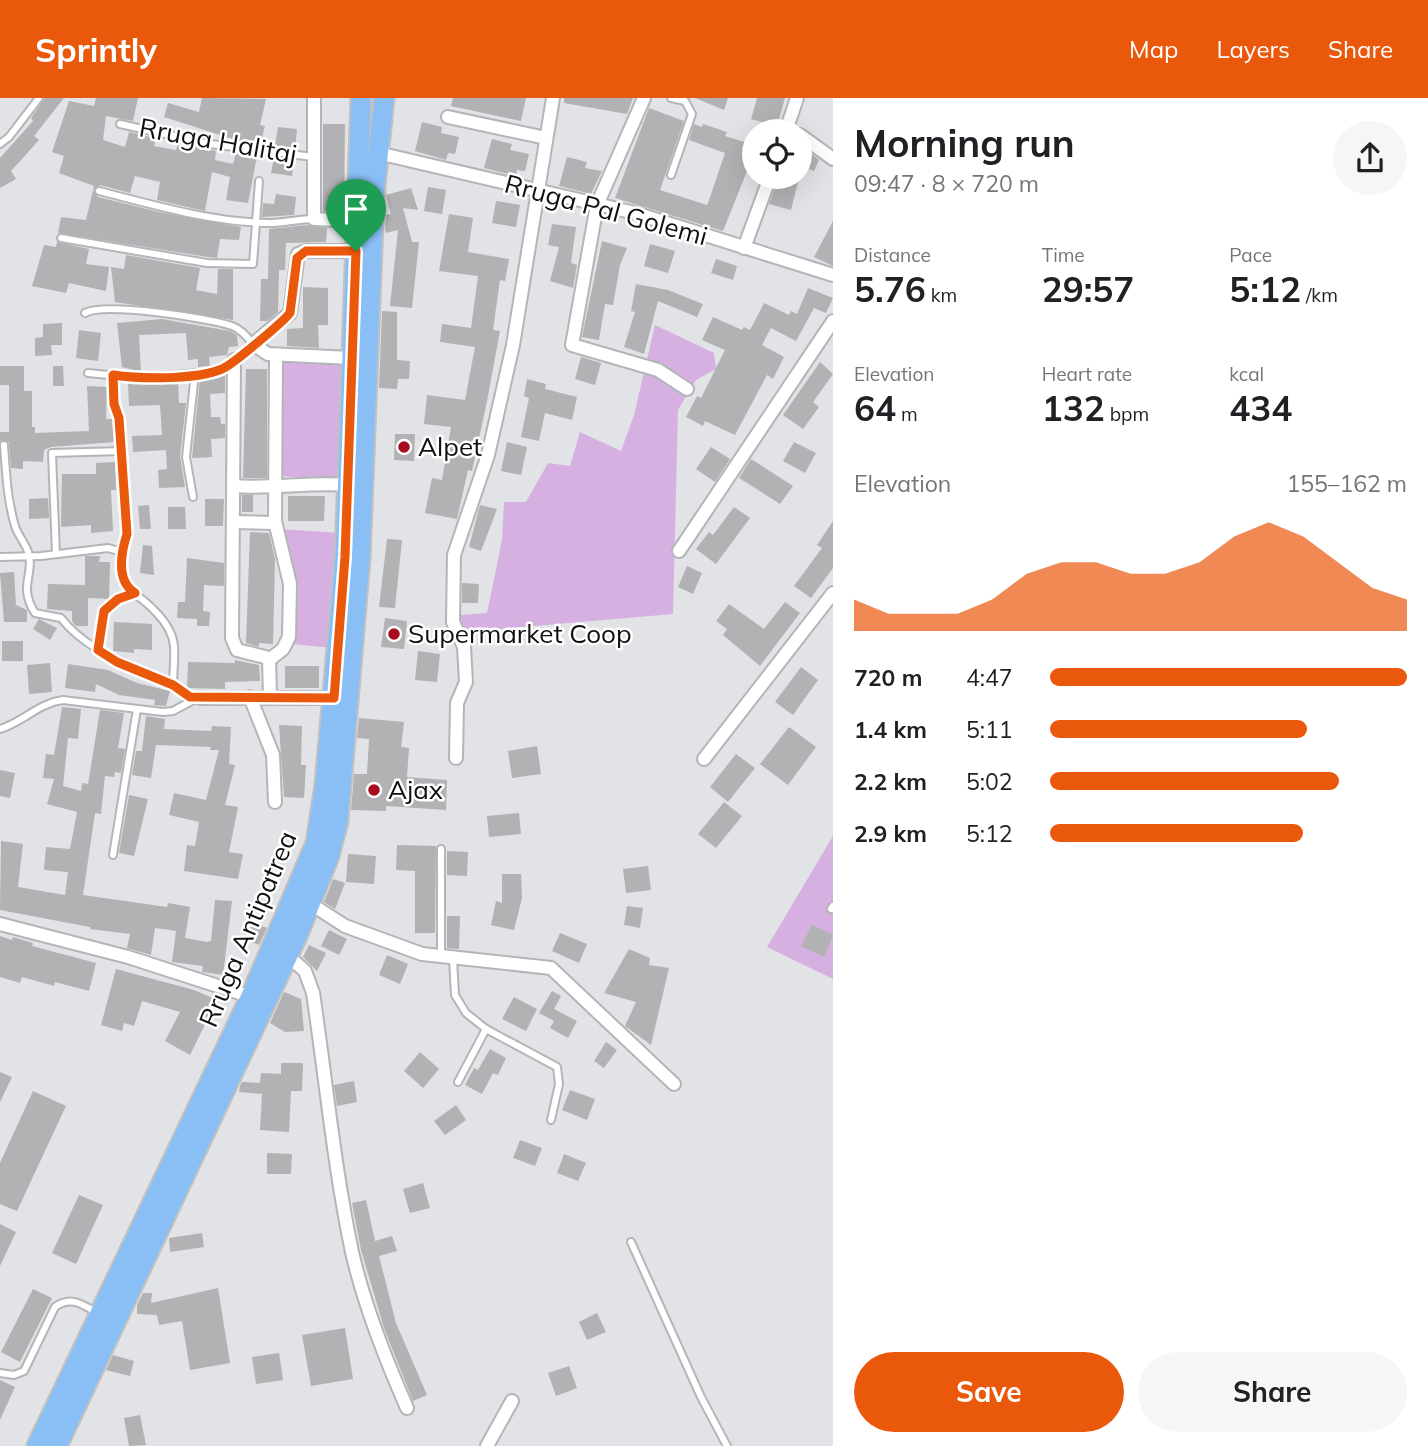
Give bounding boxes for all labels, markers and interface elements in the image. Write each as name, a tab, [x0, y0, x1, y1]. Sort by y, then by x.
text: Sprintly	[35, 29, 157, 70]
text: Map	[1129, 34, 1178, 64]
text: Layers	[1216, 34, 1290, 64]
text: Share	[1328, 34, 1393, 64]
street label: Rruga Halitaj	[137, 110, 299, 171]
map controls	[742, 119, 812, 189]
button: locate	[742, 119, 812, 189]
text: Morning run	[854, 119, 1075, 167]
button: share	[1333, 121, 1407, 195]
street label: Rruga Pal Golemi	[501, 167, 711, 252]
text: 09:47 · 8 × 720 m	[854, 169, 1039, 198]
pin	[326, 179, 386, 251]
icon: arrive	[337, 190, 375, 228]
text: Distance	[854, 243, 931, 267]
text: Time	[1042, 243, 1085, 267]
text: Pace	[1229, 243, 1272, 267]
text: 5.76	[854, 267, 926, 311]
text: 29:57	[1042, 267, 1134, 311]
text: 5:12	[1229, 267, 1301, 311]
text: km	[926, 283, 957, 307]
text: /km	[1301, 283, 1338, 307]
text: Elevation	[854, 362, 934, 386]
text: Heart rate	[1042, 362, 1132, 386]
text: kcal	[1229, 362, 1264, 386]
text: 64	[854, 386, 896, 430]
text: 132	[1042, 386, 1105, 430]
text: 434	[1229, 386, 1292, 430]
text: m	[896, 402, 918, 426]
text: bpm	[1105, 402, 1149, 426]
place label: Alpet	[418, 430, 482, 463]
marker: Alpet	[396, 439, 412, 455]
text: Elevation	[854, 469, 951, 498]
text: 155–162 m	[1286, 469, 1407, 498]
place label: Supermarket Coop	[408, 617, 632, 650]
marker: Supermarket Coop	[386, 626, 402, 642]
text: 720 m	[854, 663, 922, 692]
text: 4:47	[966, 663, 1013, 692]
text: 1.4 km	[854, 715, 927, 744]
text: 5:11	[966, 715, 1013, 744]
text: 2.2 km	[854, 767, 927, 796]
text: 5:02	[966, 767, 1013, 796]
place label: Ajax	[388, 773, 443, 806]
marker: Ajax	[366, 782, 382, 798]
text: 2.9 km	[854, 819, 927, 848]
text: 5:12	[966, 819, 1013, 848]
street label: Rruga Antipatrea	[191, 826, 304, 1032]
button: Save	[854, 1352, 1124, 1432]
button: Share	[1138, 1352, 1407, 1432]

